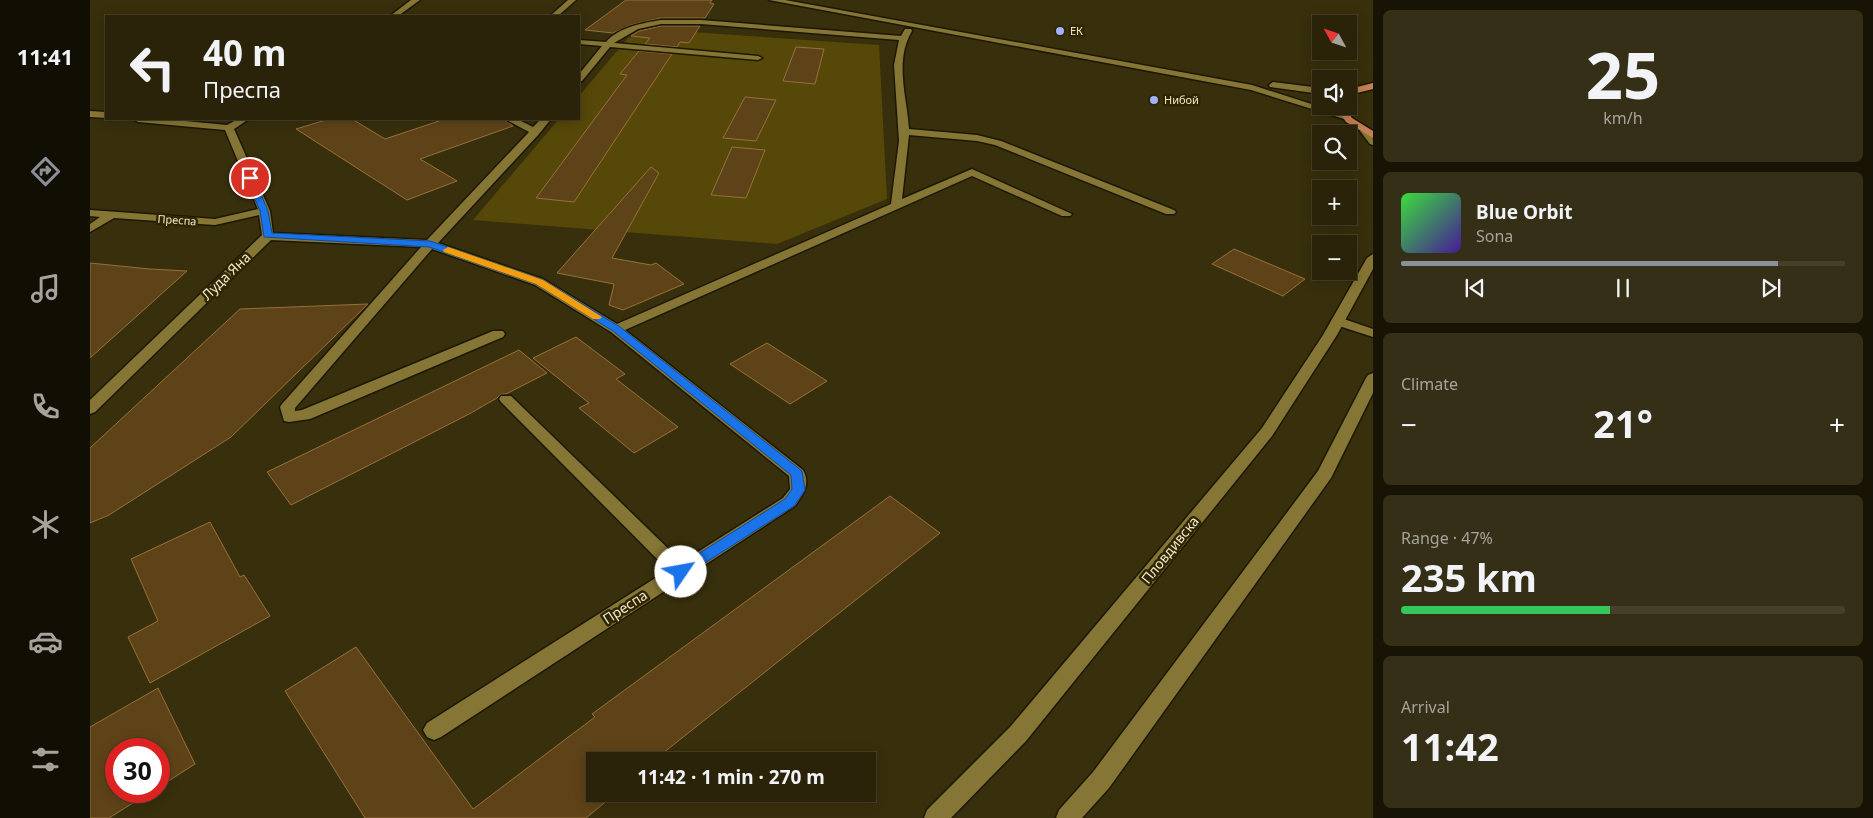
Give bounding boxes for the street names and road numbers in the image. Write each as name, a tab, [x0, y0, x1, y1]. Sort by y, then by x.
street label: Преспа	[157, 211, 197, 228]
street label: Луда Яна	[197, 247, 254, 304]
street label: Пловдивска	[1137, 512, 1203, 587]
street label: Преспа	[599, 585, 651, 628]

